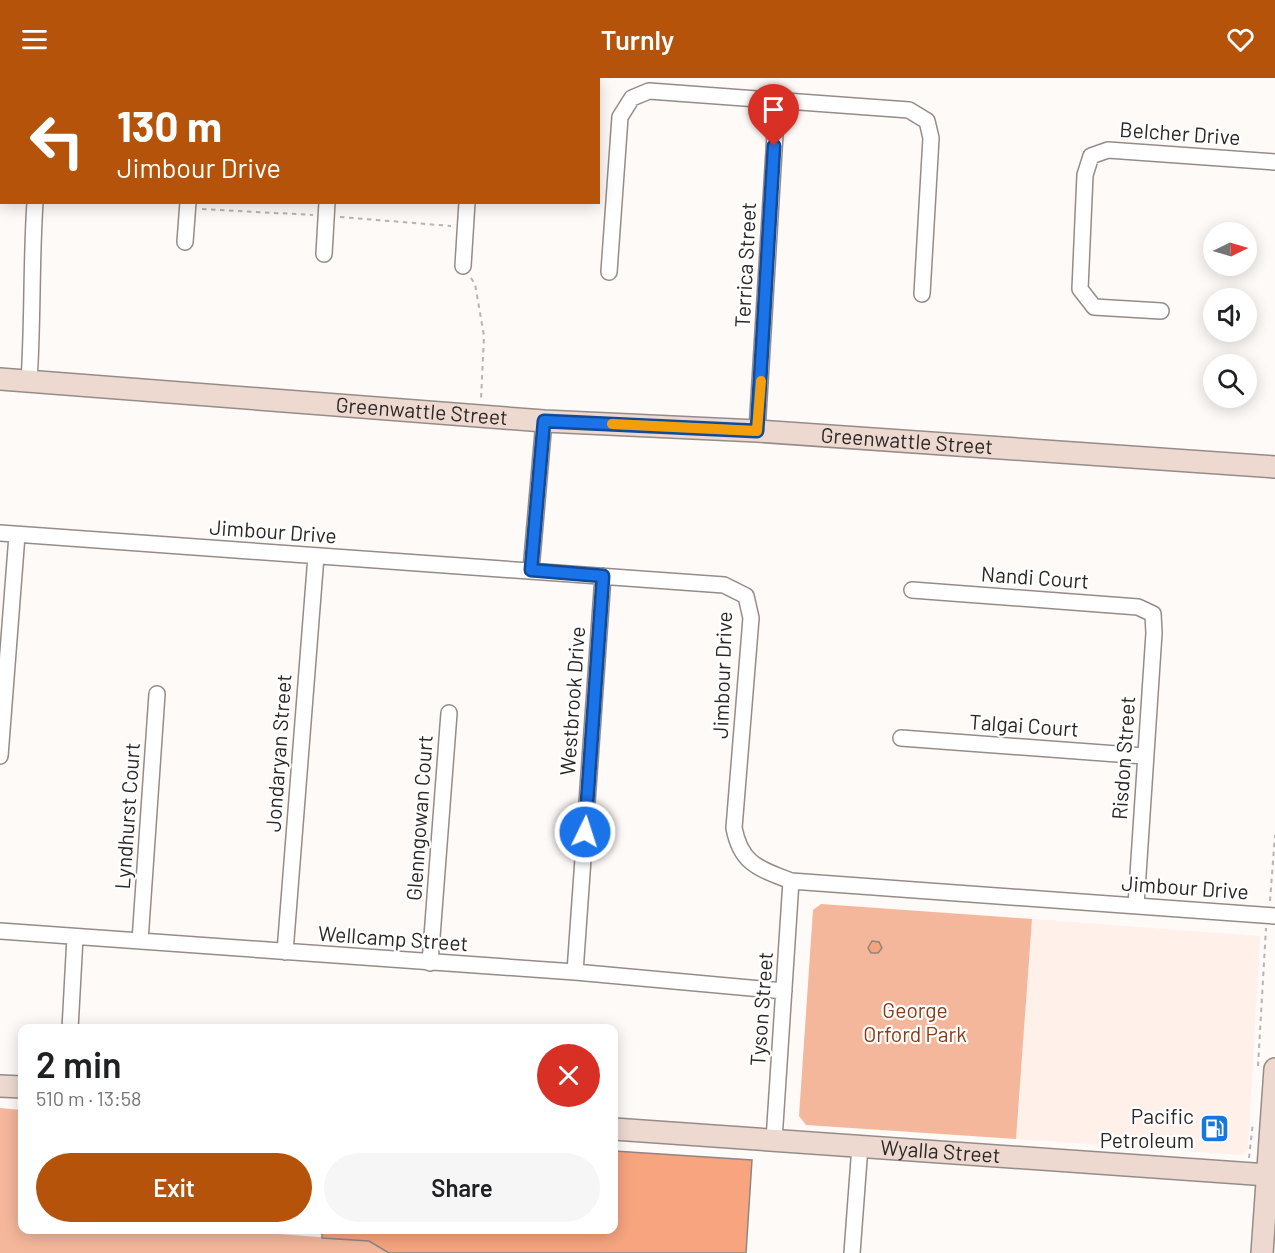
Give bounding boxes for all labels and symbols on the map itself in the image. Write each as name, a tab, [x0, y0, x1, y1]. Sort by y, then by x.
pin	[748, 84, 799, 146]
street label: Belcher Drive	[1119, 116, 1241, 149]
street label: Terrica Street	[729, 202, 760, 328]
north arrow	[1203, 222, 1257, 276]
street label: Greenwattle Street	[335, 391, 509, 429]
street label: Greenwattle Street	[820, 421, 994, 458]
street label: Jimbour Drive	[209, 514, 338, 547]
street label: Nandi Court	[980, 560, 1090, 593]
street label: Jimbour Drive	[707, 611, 736, 739]
street label: Westbrook Drive	[554, 625, 589, 776]
street label: Jondaryan Street	[260, 673, 295, 833]
street label: Risdon Street	[1106, 695, 1139, 821]
street label: Talgai Court	[968, 708, 1080, 741]
street label: Glenngowan Court	[400, 734, 437, 902]
street label: Lyndhurst Court	[109, 742, 144, 890]
position arrow	[553, 800, 617, 864]
street label: Jimbour Drive	[1121, 870, 1250, 903]
street label: Wellcamp Street	[317, 920, 469, 955]
street label: Tyson Street	[744, 951, 777, 1067]
park label: George Orford Park	[863, 997, 967, 1046]
place label: Pacific Petroleum	[1100, 1103, 1194, 1152]
fuel station icon: Pacific Petroleum	[1199, 1113, 1231, 1145]
street label: Wyalla Street	[879, 1134, 1001, 1167]

